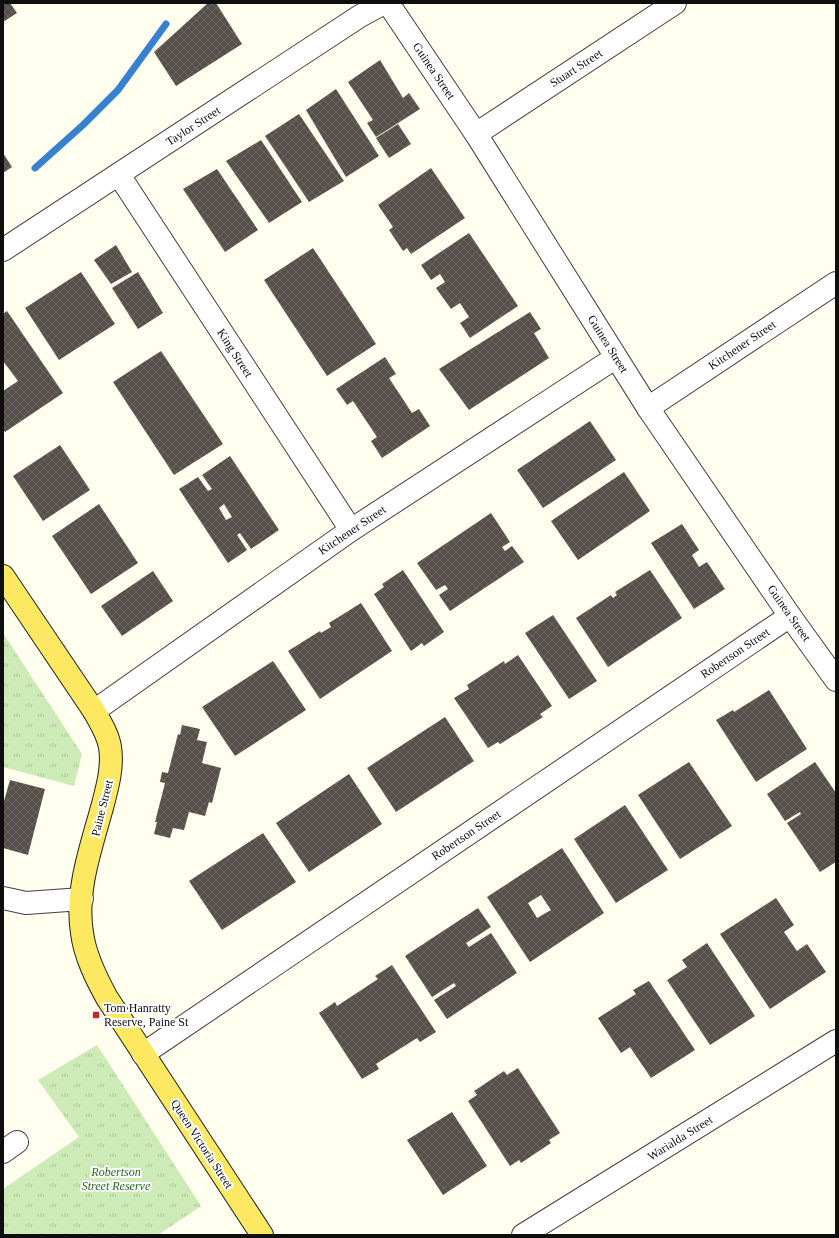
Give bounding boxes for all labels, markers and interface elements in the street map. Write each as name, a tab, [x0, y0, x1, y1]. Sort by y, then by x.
street label: Guinea Street	[410, 40, 459, 103]
street label: Stuart Street	[547, 46, 605, 90]
street label: Taylor Street	[163, 103, 223, 149]
street label: Guinea Street	[585, 312, 632, 376]
street label: Kitchener Street	[706, 317, 779, 373]
street label: King Street	[214, 326, 256, 380]
street label: Kitchener Street	[316, 502, 389, 558]
street label: Guinea Street	[764, 582, 814, 644]
street label: Robertson Street	[698, 624, 773, 681]
street label: Paine Street	[88, 778, 116, 838]
street label: Robertson Street	[429, 806, 504, 863]
place label: Tom Hanratty Reserve, Paine St	[104, 1001, 189, 1029]
marker: Tom Hanratty Reserve, Paine St	[91, 1010, 101, 1020]
street label: Queen Victoria Street	[168, 1097, 236, 1192]
street label: Warialda Street	[645, 1112, 716, 1164]
park label: Robertson Street Reserve	[82, 1165, 151, 1193]

